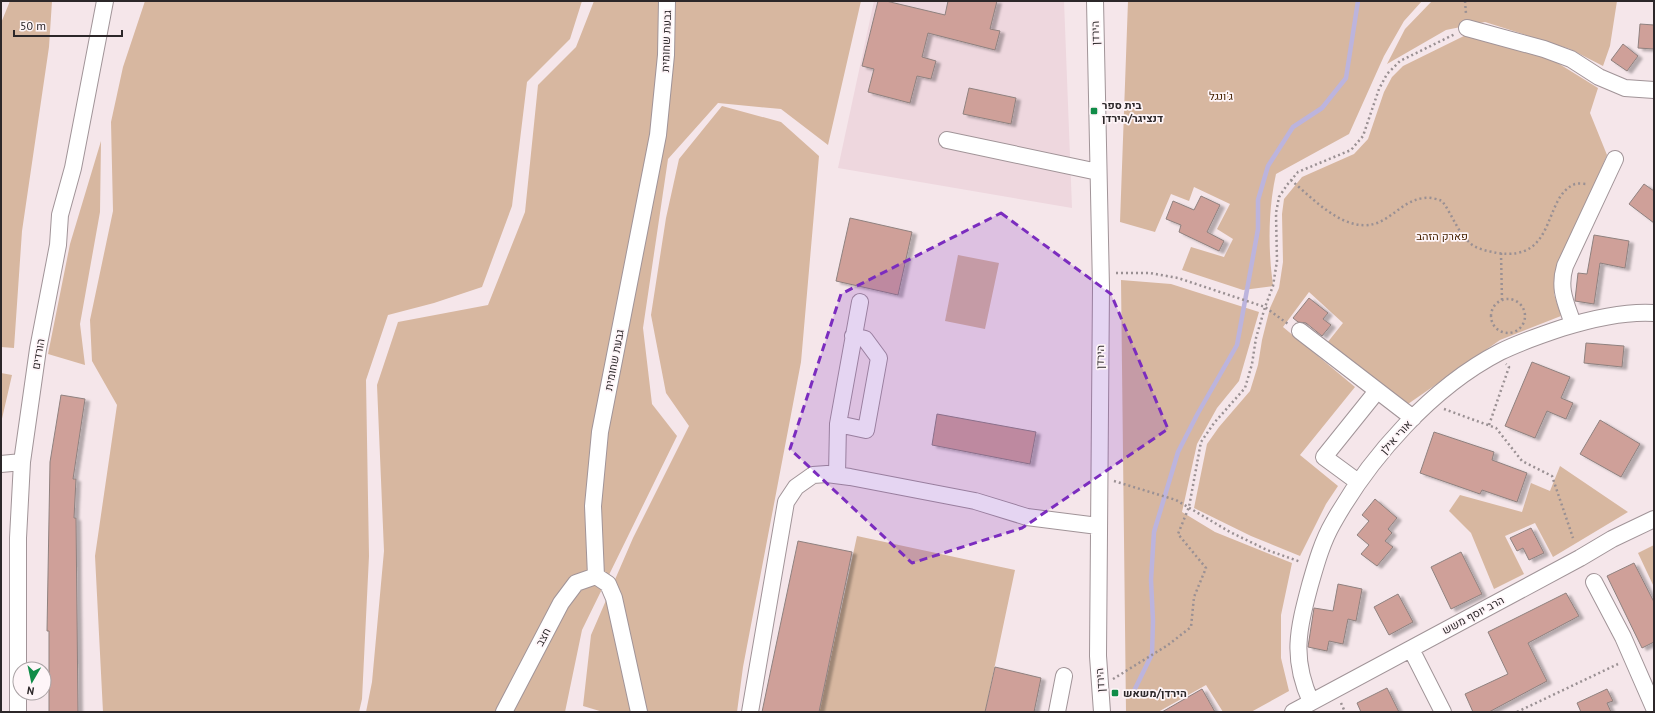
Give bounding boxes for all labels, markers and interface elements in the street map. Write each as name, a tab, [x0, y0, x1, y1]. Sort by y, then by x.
street label: גבעת שחומית	[658, 10, 674, 72]
scale bar	[14, 12, 122, 38]
text: 50 m	[20, 18, 46, 33]
street label: הירדן	[1088, 21, 1102, 45]
park label: ג'ונגל	[1209, 89, 1233, 103]
place label: בית ספר דנציגר/הירדן	[1102, 98, 1163, 125]
marker: בית ספר דנציגר/הירדן	[1089, 106, 1099, 116]
park label: פארק הזהב	[1416, 229, 1468, 243]
street label: גבעת שחומית	[601, 328, 627, 392]
street label: הורדים	[28, 337, 48, 371]
street label: הירדן	[1093, 345, 1107, 369]
street label: אורי אילן	[1377, 417, 1415, 457]
street label: הרב יוסף משש	[1440, 593, 1506, 637]
street label: חצב	[532, 626, 554, 648]
north arrow	[12, 661, 52, 701]
street label: הירדן	[1092, 667, 1108, 693]
text: N	[26, 683, 35, 698]
place label: הירדן/משאש	[1123, 686, 1187, 700]
marker: הירדן/משאש	[1110, 688, 1120, 698]

